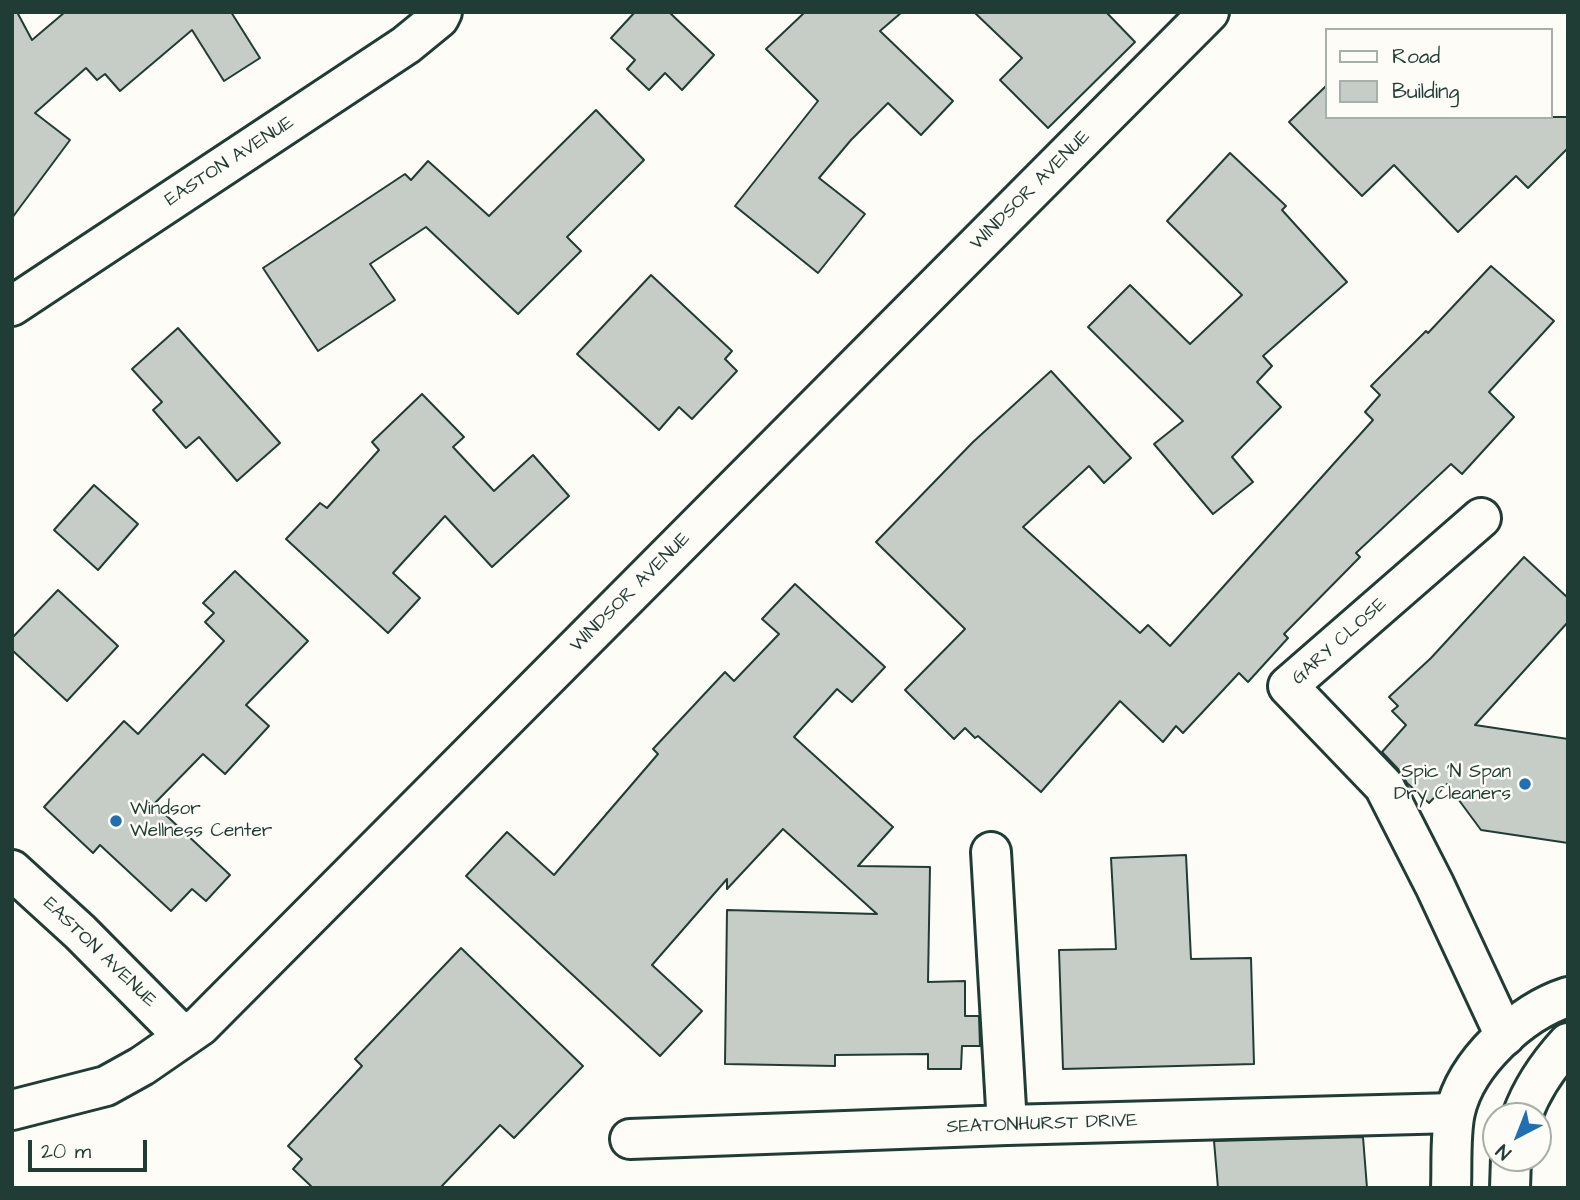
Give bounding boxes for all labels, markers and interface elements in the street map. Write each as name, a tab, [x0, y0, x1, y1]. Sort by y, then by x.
legend	[1324, 28, 1552, 119]
text: Road	[1392, 42, 1440, 71]
text: Building	[1392, 77, 1459, 106]
street label: EASTON AVENUE	[161, 112, 299, 212]
street label: WINDSOR AVENUE	[966, 126, 1096, 256]
street label: WINDSOR AVENUE	[566, 528, 696, 658]
street label: GARY CLOSE	[1288, 594, 1392, 690]
place label: Spic 'N Span Dry Cleaners	[1394, 762, 1511, 806]
marker: Spic 'N Span Dry Cleaners	[1517, 776, 1533, 792]
place label: Windsor Wellness Center	[130, 799, 272, 843]
marker: Windsor Wellness Center	[108, 813, 124, 829]
street label: EASTON AVENUE	[38, 893, 160, 1013]
north arrow	[1482, 1102, 1552, 1172]
street label: SEATONHURST DRIVE	[946, 1110, 1138, 1140]
scale bar	[32, 1126, 150, 1170]
text: 20 m	[41, 1137, 91, 1166]
text: N	[1490, 1137, 1517, 1166]

